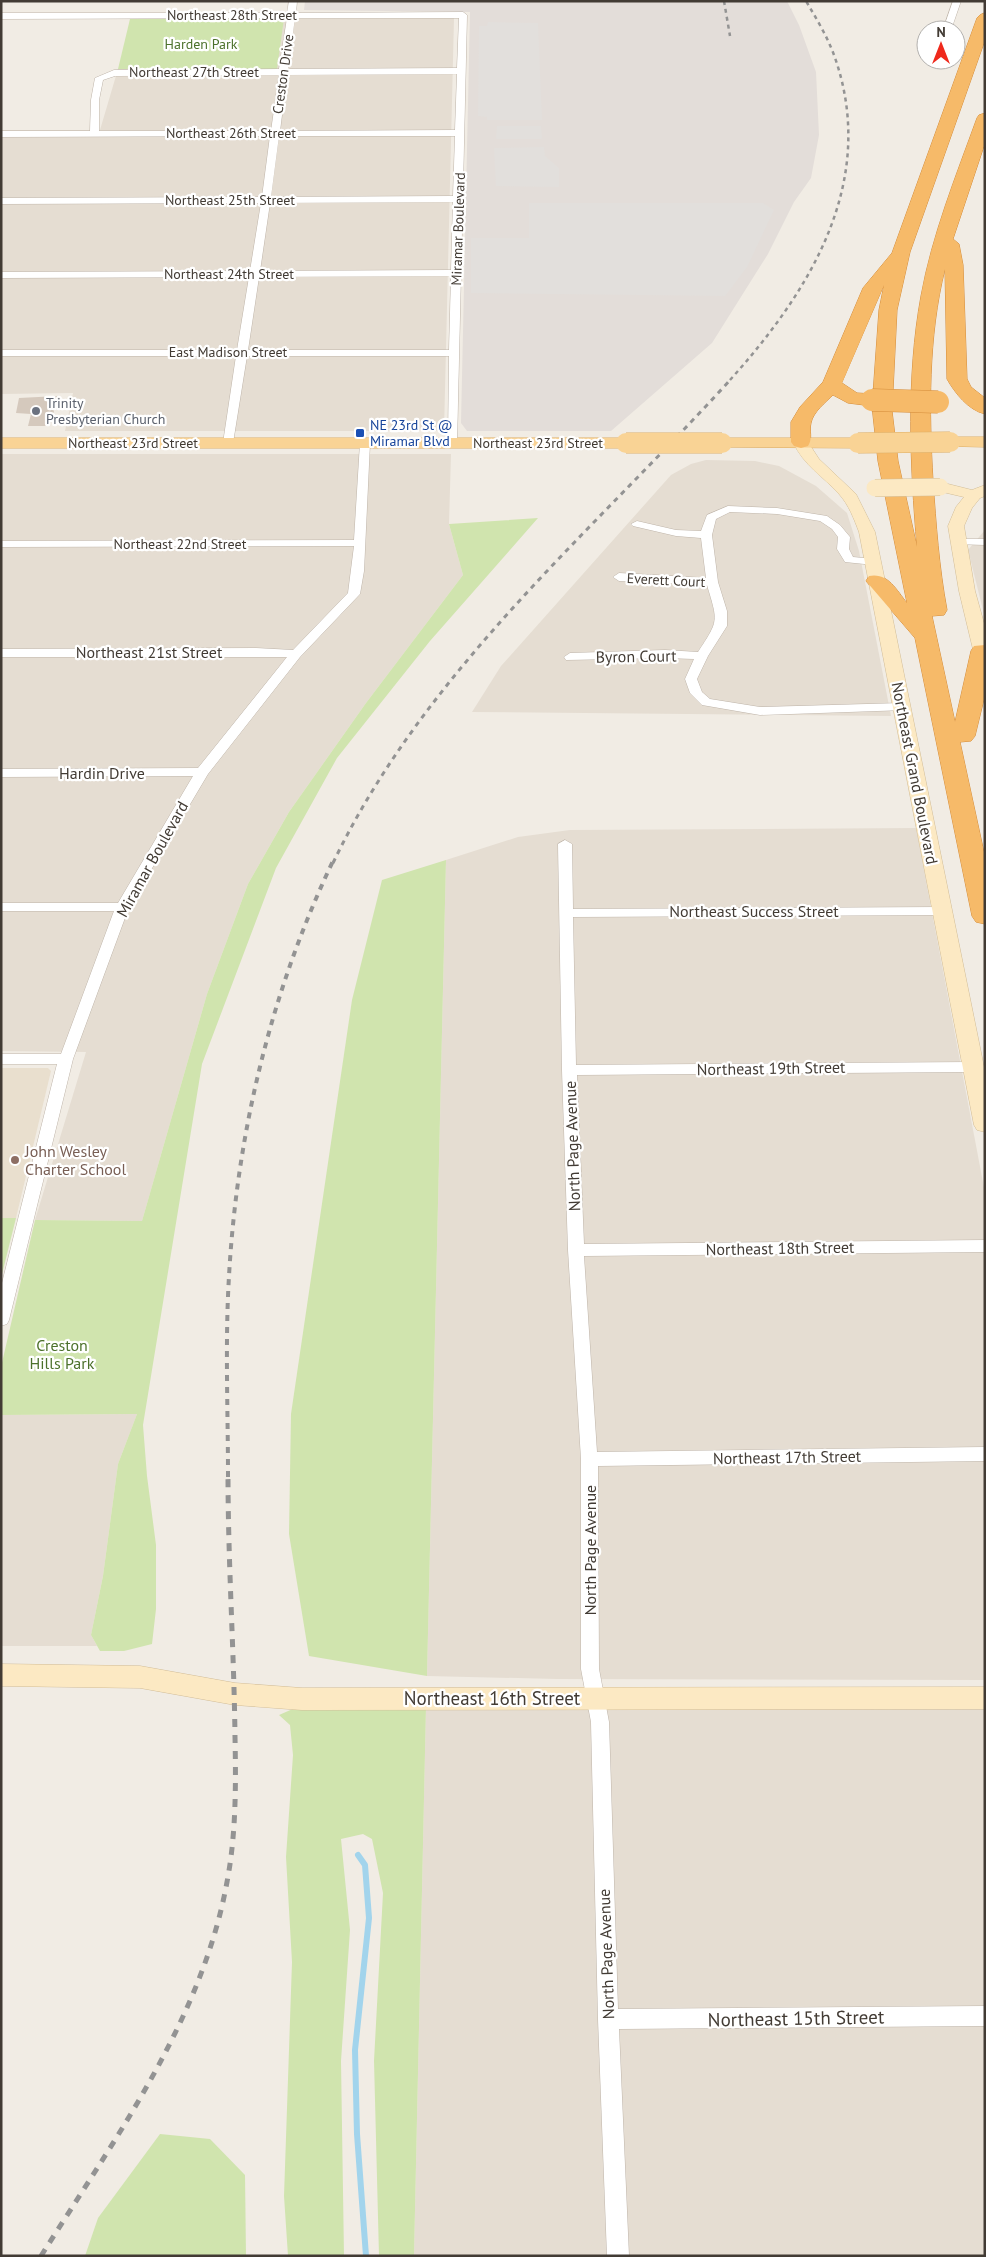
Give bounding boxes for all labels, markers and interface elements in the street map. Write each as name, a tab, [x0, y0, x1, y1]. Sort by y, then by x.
street label: Northeast 28th Street	[167, 6, 297, 24]
north arrow	[916, 20, 966, 70]
text: N	[936, 23, 946, 41]
street label: Creston Drive	[268, 33, 298, 115]
park label: Harden Park	[165, 35, 238, 53]
street label: Northeast 27th Street	[129, 63, 259, 81]
street label: Northeast 26th Street	[166, 124, 296, 142]
street label: Miramar Boulevard	[447, 172, 469, 286]
street label: Northeast 25th Street	[165, 191, 295, 209]
street label: Northeast 24th Street	[164, 265, 294, 283]
street label: East Madison Street	[169, 343, 288, 361]
place label: Trinity Presbyterian Church	[46, 394, 166, 428]
marker: Trinity Presbyterian Church	[30, 405, 42, 417]
place label: NE 23rd St @ Miramar Blvd	[370, 416, 453, 450]
marker: NE 23rd St @ Miramar Blvd	[354, 427, 366, 439]
street label: Northeast 23rd Street	[68, 434, 198, 452]
street label: Northeast 23rd Street	[473, 434, 603, 452]
street label: Northeast 22nd Street	[114, 535, 247, 553]
street label: Everett Court	[626, 569, 706, 591]
street label: Northeast 21st Street	[76, 642, 223, 662]
street label: Byron Court	[595, 645, 677, 667]
street label: Northeast Grand Boulevard	[887, 680, 943, 866]
street label: Hardin Drive	[59, 763, 145, 783]
street label: Miramar Boulevard	[112, 797, 192, 921]
street label: Northeast Success Street	[669, 901, 839, 921]
street label: Northeast 19th Street	[696, 1057, 846, 1079]
street label: North Page Avenue	[560, 1080, 584, 1212]
place label: John Wesley Charter School	[24, 1141, 126, 1179]
marker: John Wesley Charter School	[9, 1154, 21, 1166]
street label: Northeast 18th Street	[705, 1237, 855, 1259]
park label: Creston Hills Park	[30, 1335, 95, 1373]
street label: Northeast 17th Street	[713, 1446, 862, 1468]
street label: North Page Avenue	[580, 1485, 600, 1615]
street label: Northeast 16th Street	[404, 1686, 581, 1710]
street label: North Page Avenue	[594, 1888, 618, 2020]
street label: Northeast 15th Street	[708, 2004, 885, 2032]

